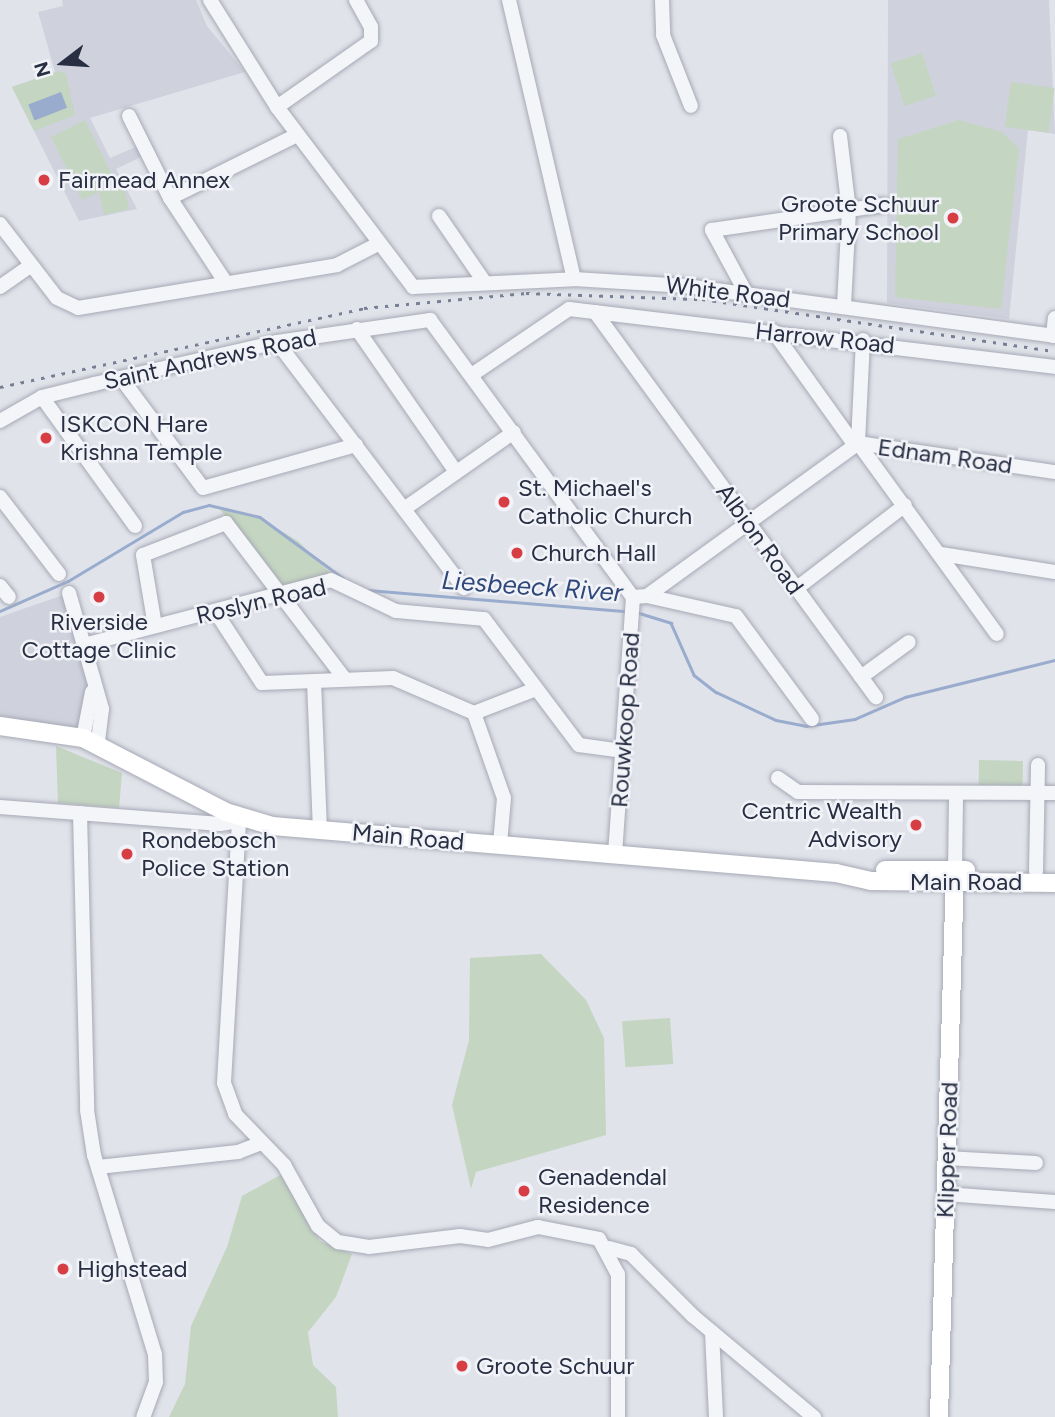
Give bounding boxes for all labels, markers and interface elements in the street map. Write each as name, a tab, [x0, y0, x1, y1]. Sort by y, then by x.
north arrow	[28, 28, 98, 98]
text: N	[29, 59, 56, 80]
place label: Fairmead Annex	[58, 166, 230, 194]
marker: Fairmead Annex	[36, 172, 52, 188]
place label: Groote Schuur Primary School	[778, 190, 939, 246]
marker: Groote Schuur Primary School	[945, 210, 961, 226]
street label: White Road	[664, 270, 792, 314]
street label: Harrow Road	[754, 316, 896, 360]
street label: Saint Andrews Road	[101, 322, 319, 396]
place label: ISKCON Hare Krishna Temple	[60, 410, 222, 466]
marker: ISKCON Hare Krishna Temple	[38, 430, 54, 446]
street label: Ednam Road	[876, 432, 1014, 480]
place label: St. Michael's Catholic Church	[518, 474, 692, 530]
street label: Albion Road	[710, 478, 810, 600]
marker: St. Michael's Catholic Church	[496, 494, 512, 510]
place label: Church Hall	[531, 539, 656, 567]
marker: Church Hall	[509, 545, 525, 561]
water label: Liesbeeck River	[440, 565, 624, 609]
street label: Roslyn Road	[193, 572, 329, 630]
marker: Riverside Cottage Clinic	[91, 589, 107, 605]
place label: Riverside Cottage Clinic	[22, 608, 176, 664]
street label: Rouwkoop Road	[605, 631, 645, 809]
place label: Centric Wealth Advisory	[741, 797, 902, 853]
marker: Centric Wealth Advisory	[908, 817, 924, 833]
street label: Main Road	[351, 818, 465, 856]
place label: Rondebosch Police Station	[141, 826, 289, 882]
marker: Rondebosch Police Station	[119, 846, 135, 862]
street label: Main Road	[910, 868, 1022, 896]
street label: Klipper Road	[930, 1081, 964, 1219]
place label: Genadendal Residence	[538, 1163, 667, 1219]
marker: Genadendal Residence	[516, 1183, 532, 1199]
place label: Highstead	[77, 1255, 188, 1283]
marker: Highstead	[55, 1261, 71, 1277]
place label: Groote Schuur	[476, 1352, 634, 1380]
marker: Groote Schuur	[454, 1358, 470, 1374]

